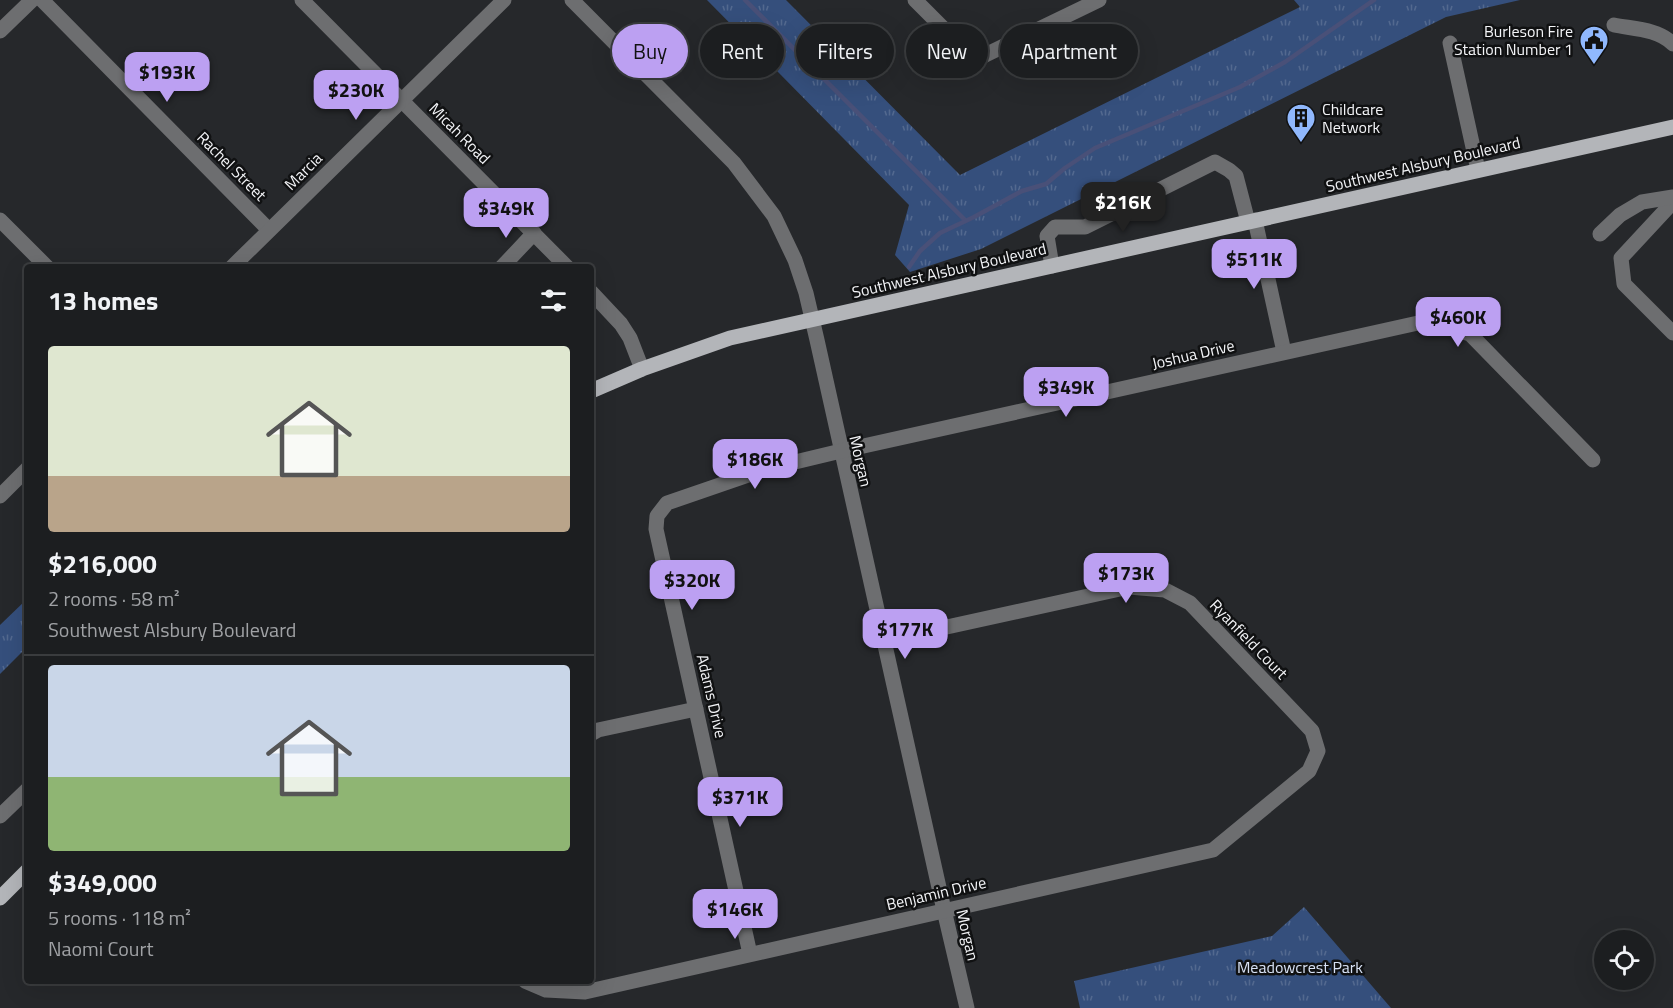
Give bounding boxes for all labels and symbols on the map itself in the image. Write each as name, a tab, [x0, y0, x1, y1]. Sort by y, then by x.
place label: Burleson Fire Station Number 1	[1454, 19, 1573, 61]
public building icon: Burleson Fire Station Number 1	[1578, 24, 1610, 66]
pin: $193K	[125, 52, 209, 103]
pin: $230K	[314, 70, 398, 121]
street label: Micah Road	[424, 97, 496, 169]
place label: Childcare Network	[1322, 97, 1383, 139]
building icon: Childcare Network	[1285, 102, 1317, 144]
street label: Rachel Street	[192, 126, 273, 207]
street label: Southwest Alsbury Boulevard	[1323, 130, 1523, 198]
street label: Marcia	[278, 146, 328, 196]
pin: $216K	[1081, 182, 1165, 233]
pin: $349K	[464, 188, 548, 239]
street label: Southwest Alsbury Boulevard	[849, 236, 1049, 304]
pin: $511K	[1212, 239, 1296, 290]
pin: $460K	[1416, 297, 1500, 348]
street label: Joshua Drive	[1149, 333, 1237, 375]
pin: $349K	[1024, 367, 1108, 418]
street label: Morgan	[843, 433, 879, 489]
pin: $186K	[713, 439, 797, 490]
pin: $173K	[1084, 553, 1168, 604]
pin: $320K	[650, 560, 734, 611]
street label: Ryanfield Court	[1205, 594, 1294, 685]
pin: $177K	[863, 609, 947, 660]
street label: Adams Drive	[691, 652, 733, 740]
pin: $371K	[698, 777, 782, 828]
street label: Benjamin Drive	[884, 870, 988, 916]
pin: $146K	[693, 889, 777, 940]
street label: Morgan	[950, 907, 986, 963]
park label: Meadowcrest Park	[1237, 955, 1363, 979]

